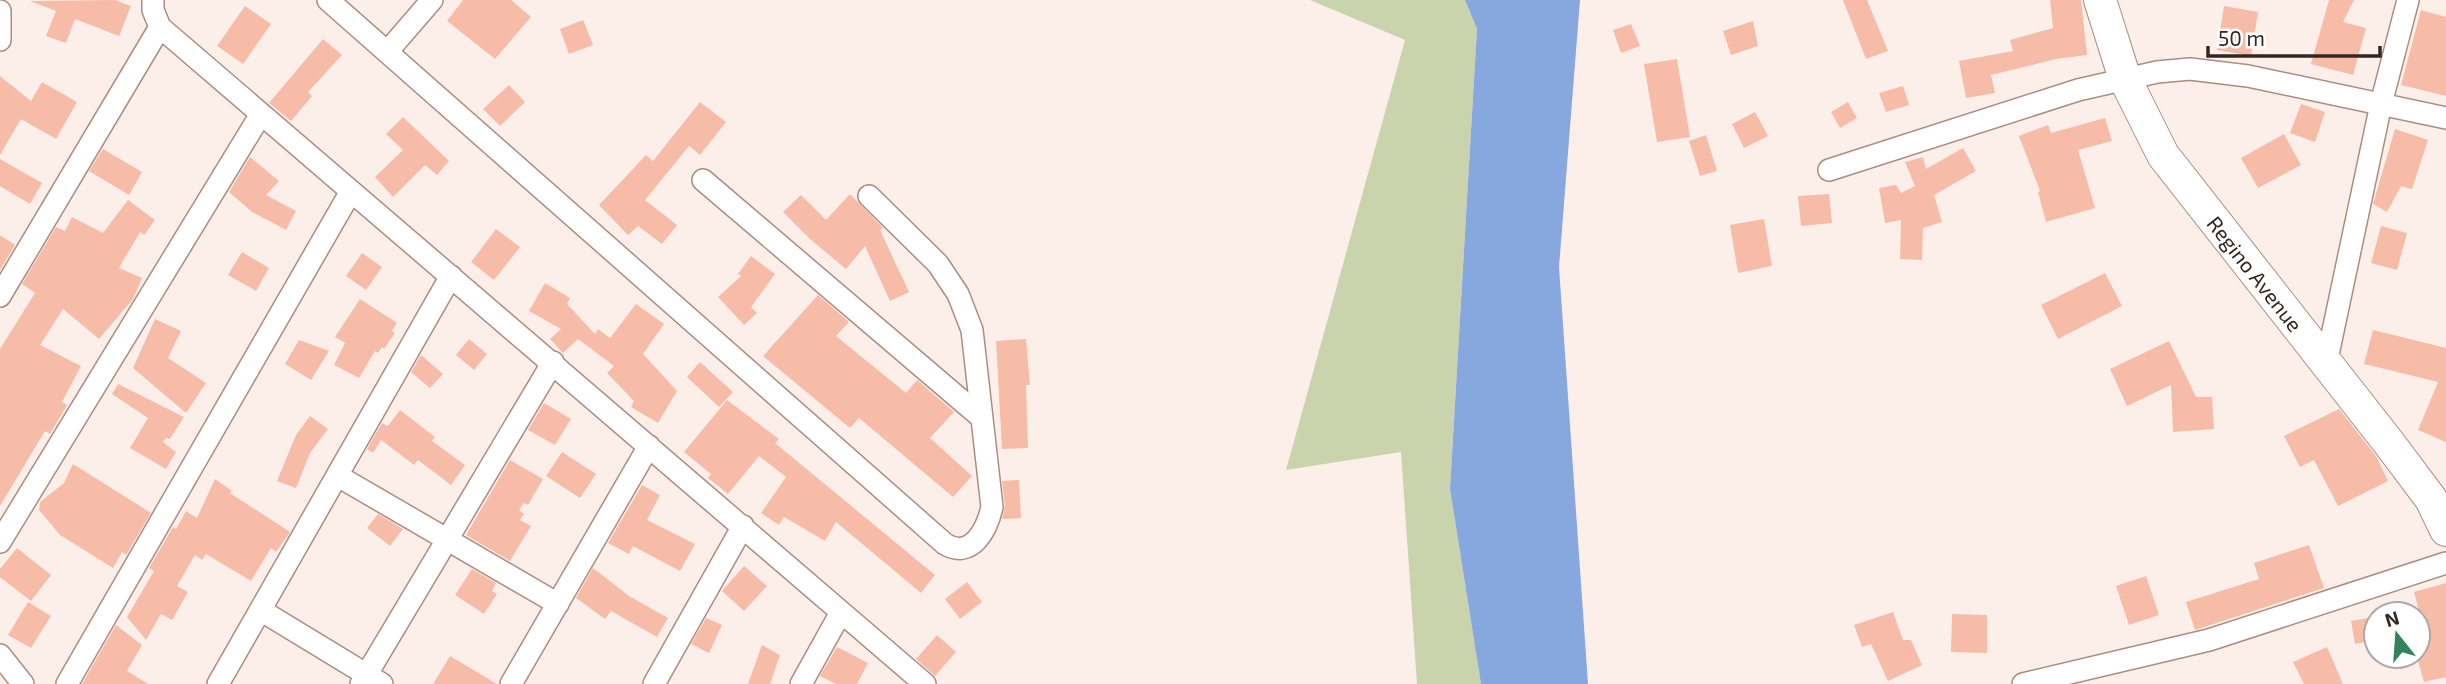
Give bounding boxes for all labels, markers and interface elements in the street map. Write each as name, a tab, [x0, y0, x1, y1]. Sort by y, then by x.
scale bar	[2208, 14, 2380, 58]
text: 50 m	[2218, 25, 2265, 50]
street label: Regino Avenue	[2203, 210, 2309, 336]
north arrow	[2362, 600, 2432, 670]
text: N	[2382, 605, 2402, 631]

